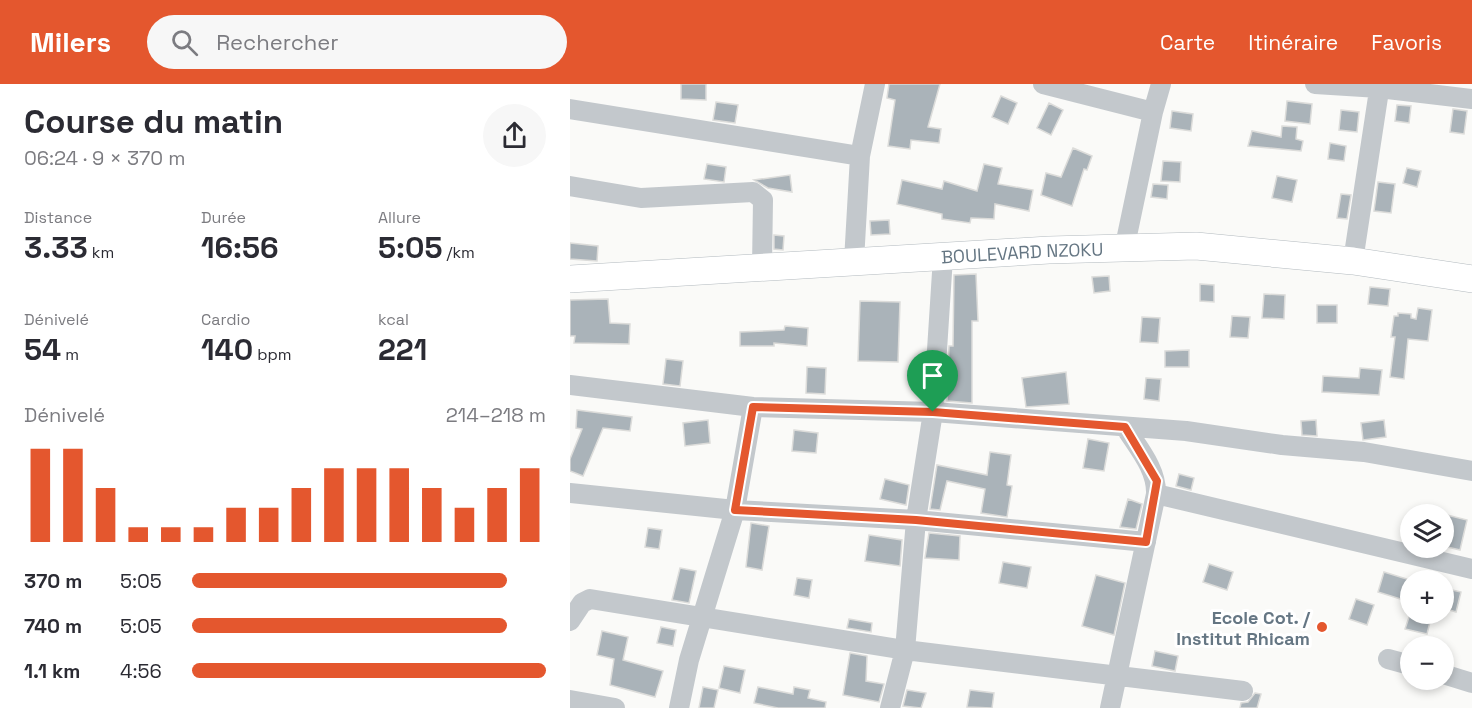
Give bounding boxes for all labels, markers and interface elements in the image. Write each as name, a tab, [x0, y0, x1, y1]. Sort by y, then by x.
search box	[147, 15, 567, 69]
text: Milers	[30, 24, 111, 60]
icon: search	[168, 26, 201, 59]
text: Rechercher	[216, 28, 339, 56]
text: Carte	[1160, 29, 1215, 56]
text: Itinéraire	[1248, 29, 1338, 56]
text: Favoris	[1371, 29, 1442, 56]
text: Course du matin	[24, 101, 283, 143]
button: share	[483, 104, 546, 167]
text: 06:24 · 9 × 370 m	[24, 145, 185, 171]
text: Distance	[24, 207, 92, 228]
text: Durée	[201, 207, 246, 228]
text: Allure	[378, 207, 421, 228]
text: 3.33	[24, 228, 88, 267]
text: 16:56	[201, 228, 279, 267]
text: 5:05	[378, 228, 442, 267]
street label: BOULEVARD NZOKU	[940, 237, 1104, 268]
text: km	[88, 242, 114, 263]
text: /km	[442, 242, 475, 263]
text: Dénivelé	[24, 309, 89, 330]
text: Cardio	[201, 309, 250, 330]
text: kcal	[378, 309, 409, 330]
text: 54	[24, 330, 61, 369]
text: 140	[201, 330, 253, 369]
text: 221	[378, 330, 427, 369]
text: m	[61, 344, 79, 365]
text: bpm	[253, 344, 292, 365]
pin	[907, 350, 958, 412]
icon: arrive	[916, 359, 949, 392]
text: Dénivelé	[24, 402, 105, 428]
text: 214–218 m	[446, 402, 546, 428]
map controls	[1400, 504, 1454, 690]
button: layers	[1400, 504, 1454, 558]
text: 370 m	[24, 568, 82, 594]
text: 5:05	[120, 568, 162, 594]
button: +	[1400, 570, 1454, 624]
place label: Ecole Cot. / Institut Rhicam	[1176, 606, 1311, 650]
text: 740 m	[24, 613, 82, 639]
text: 5:05	[120, 613, 162, 639]
marker: Ecole Cot. / Institut Rhicam	[1315, 620, 1329, 634]
button: −	[1400, 636, 1454, 690]
text: 1.1 km	[24, 658, 80, 684]
text: 4:56	[120, 658, 162, 684]

